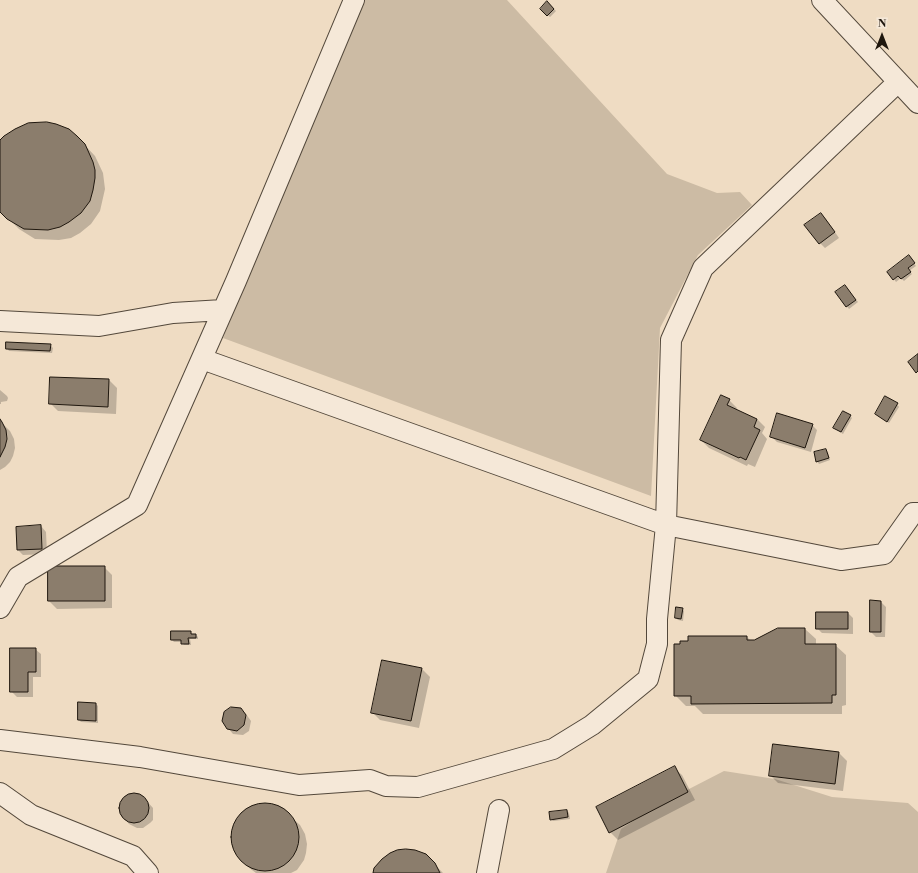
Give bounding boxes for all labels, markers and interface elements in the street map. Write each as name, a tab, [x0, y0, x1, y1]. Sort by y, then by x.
north arrow	[862, 16, 902, 56]
text: N	[878, 17, 886, 31]

